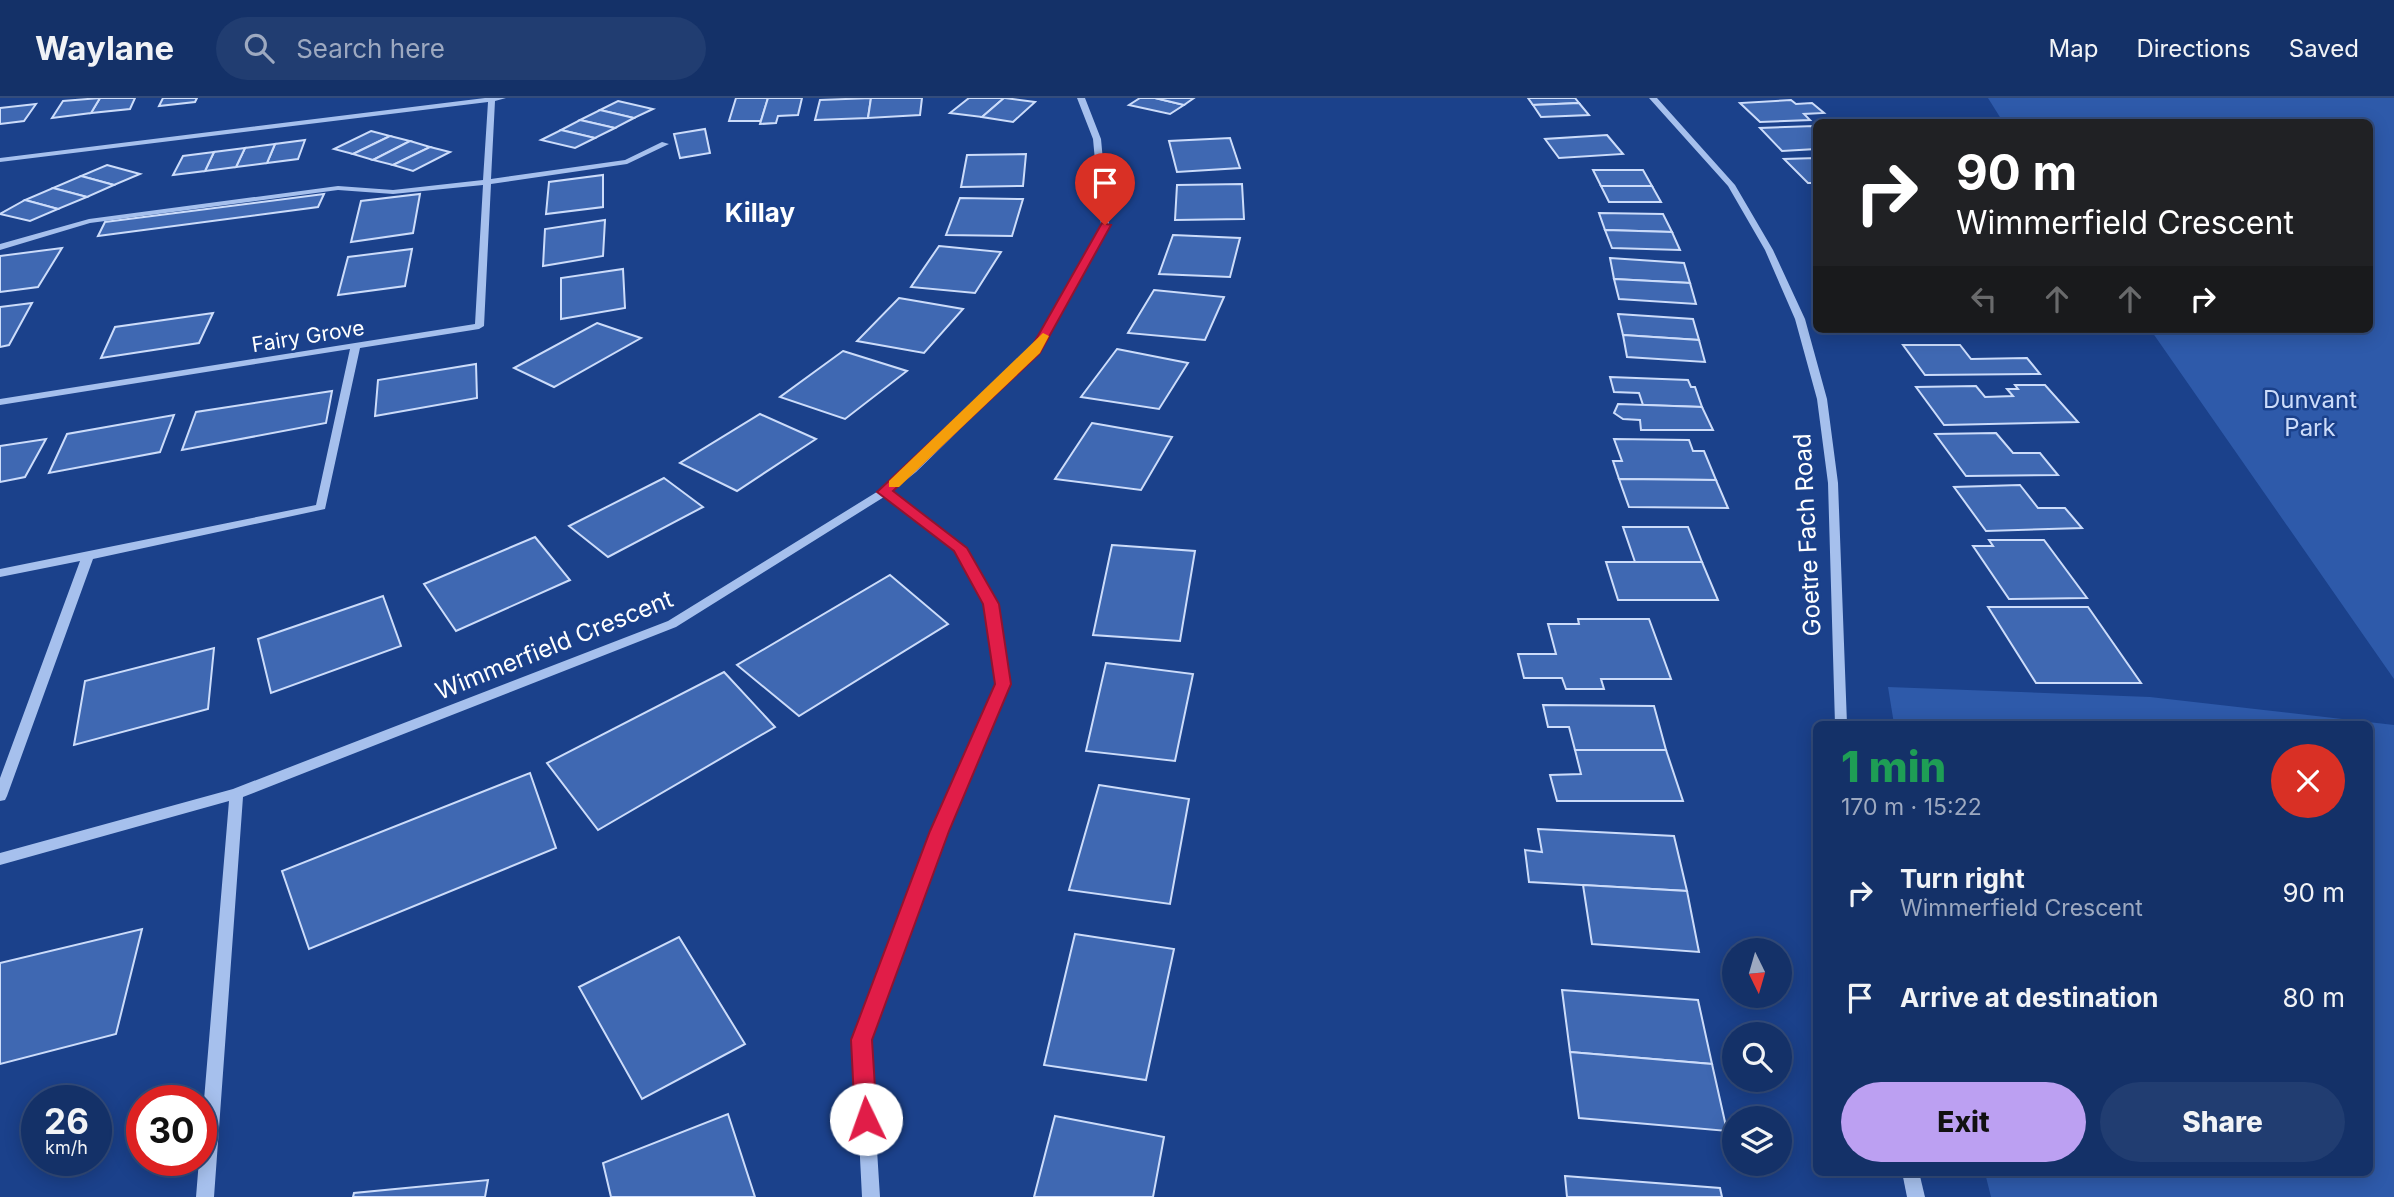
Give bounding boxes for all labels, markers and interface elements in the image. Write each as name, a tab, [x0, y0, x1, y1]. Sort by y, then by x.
search box	[216, 17, 706, 80]
text: Waylane	[35, 28, 174, 68]
icon: search	[240, 29, 278, 67]
text: Search here	[296, 33, 445, 64]
text: Map	[2049, 34, 2098, 63]
text: Directions	[2136, 34, 2251, 63]
text: Saved	[2289, 34, 2359, 63]
text: 90 m	[1956, 143, 2077, 202]
icon: right	[1841, 147, 1932, 238]
pin	[1075, 153, 1135, 225]
icon: arrive	[1086, 164, 1124, 202]
district label: Killay	[725, 197, 796, 228]
text: Wimmerfield Crescent	[1956, 203, 2294, 242]
icon: left	[1965, 280, 2003, 318]
icon: ahead	[2038, 280, 2076, 318]
icon: ahead	[2111, 280, 2149, 318]
icon: right	[2184, 280, 2222, 318]
street label: Fairy Grove	[250, 315, 366, 357]
park label: Dunvant Park	[2263, 385, 2357, 442]
street label: Goetre Fach Road	[1787, 433, 1827, 637]
street label: Wimmerfield Crescent	[431, 584, 677, 706]
text: 1 min	[1841, 741, 1946, 792]
button: close	[2271, 744, 2345, 818]
text: 170 m · 15:22	[1841, 793, 1982, 821]
text: Turn right	[1900, 863, 2025, 894]
icon: right	[1841, 874, 1879, 912]
text: 90 m	[2282, 877, 2345, 908]
text: Wimmerfield Crescent	[1900, 894, 2143, 922]
north arrow	[1722, 938, 1792, 1008]
map controls	[1722, 938, 1792, 1176]
icon: arrive	[1841, 979, 1879, 1017]
text: Arrive at destination	[1900, 982, 2159, 1013]
text: 80 m	[2282, 982, 2345, 1013]
button: search	[1722, 1022, 1792, 1092]
position arrow	[829, 1082, 903, 1156]
button: Exit	[1841, 1082, 2086, 1162]
button: Share	[2100, 1082, 2345, 1162]
speed limit sign: 30	[126, 1085, 217, 1176]
text: 26	[44, 1100, 89, 1142]
button: layers	[1722, 1106, 1792, 1176]
text: km/h	[45, 1137, 88, 1158]

